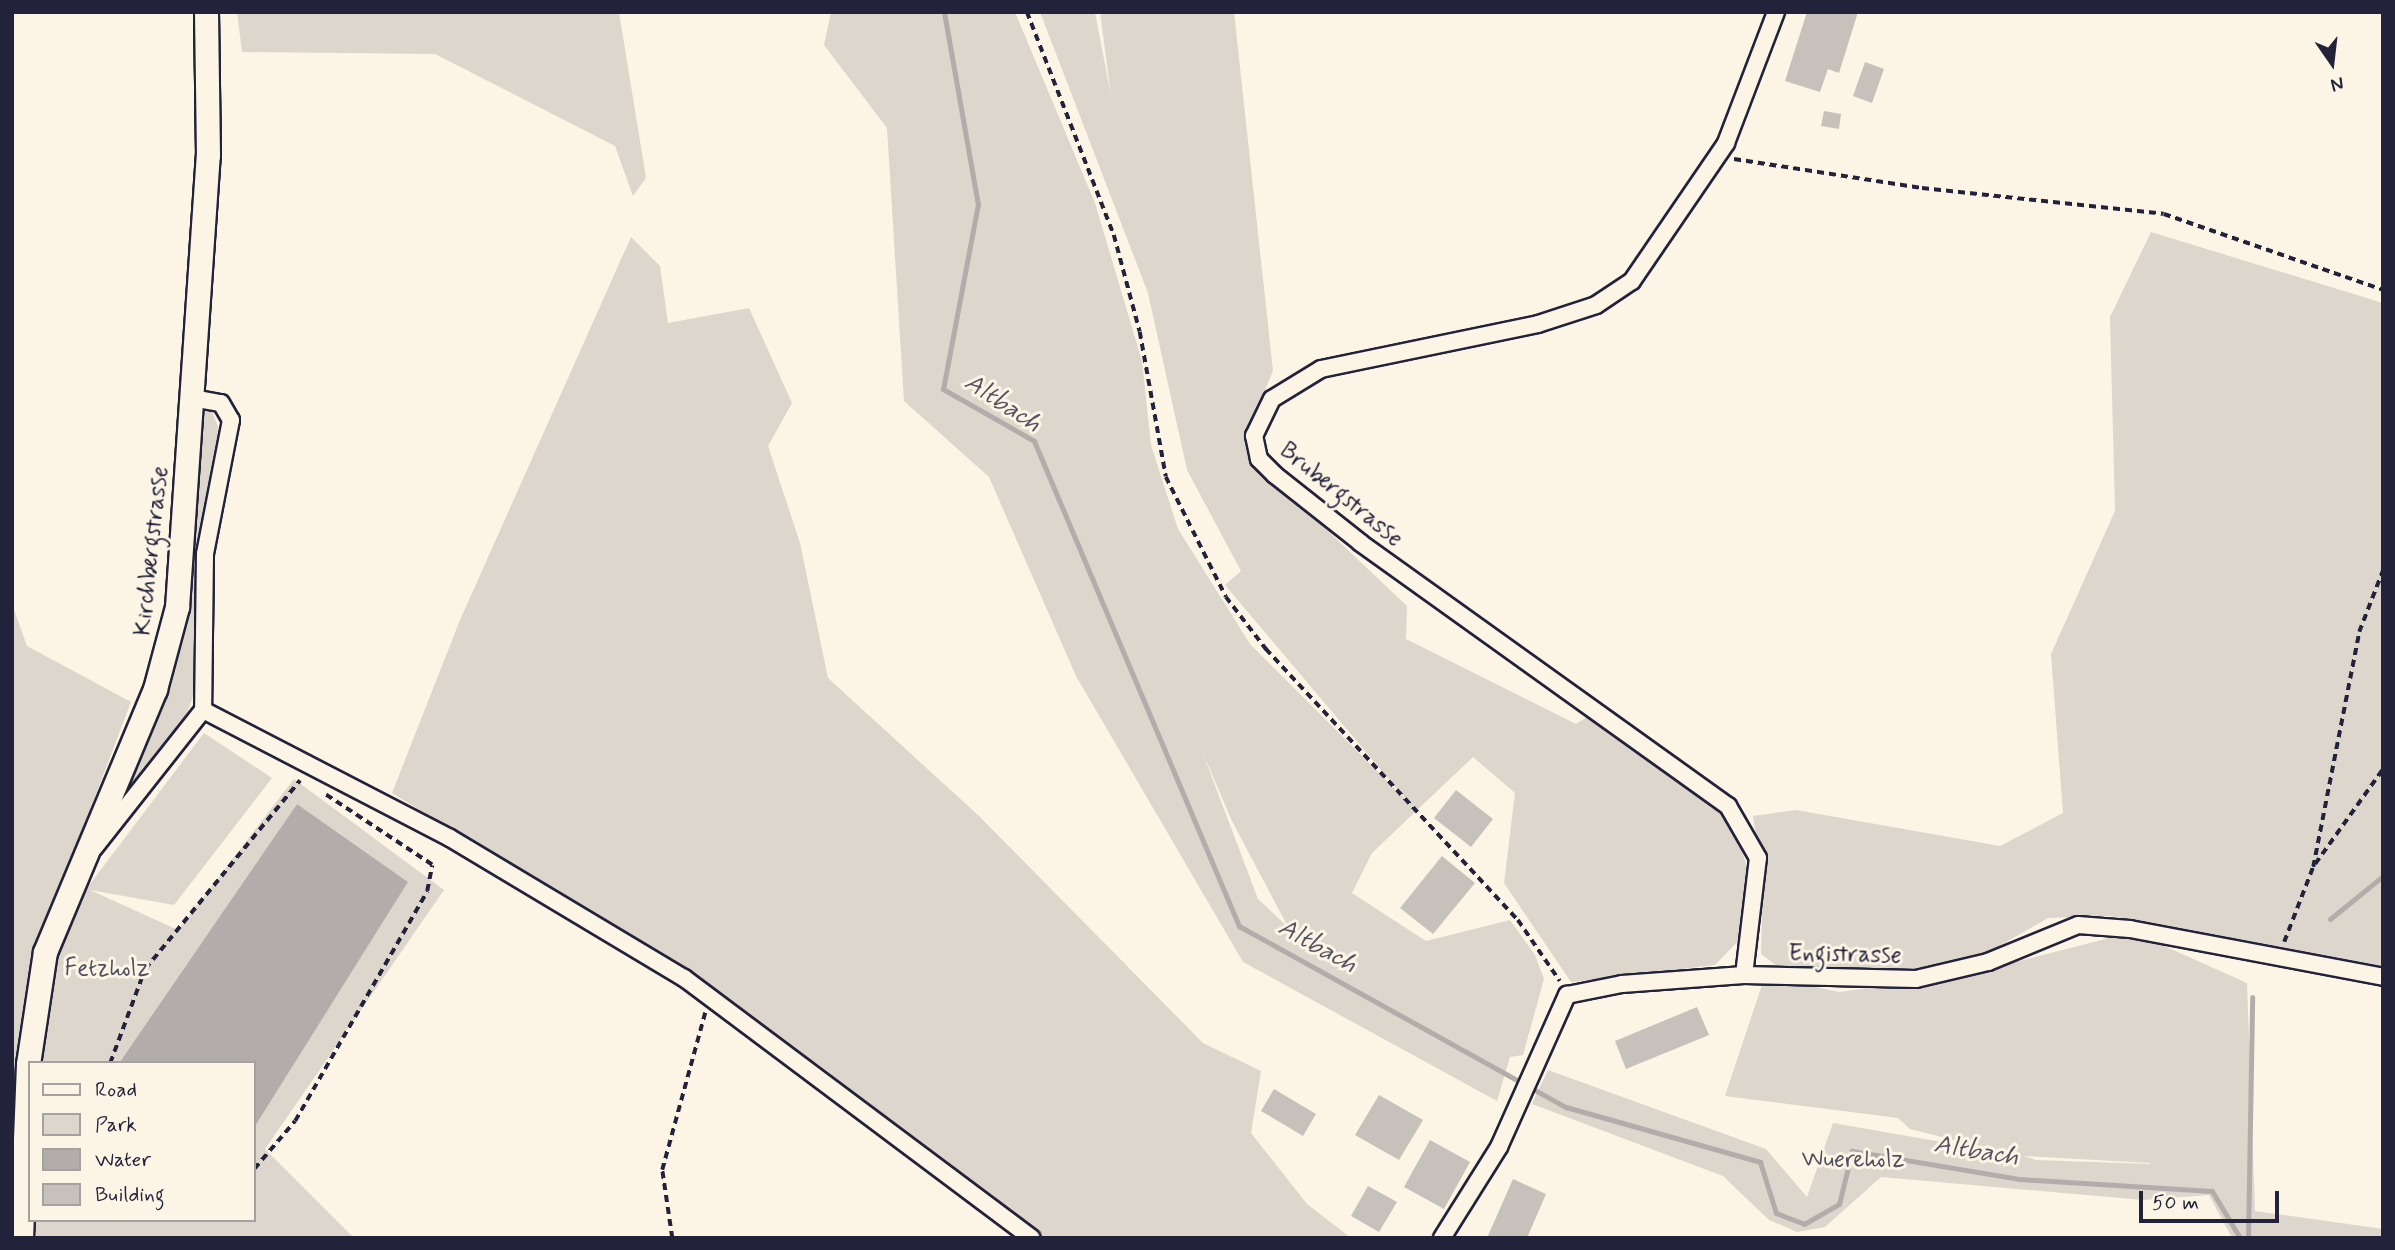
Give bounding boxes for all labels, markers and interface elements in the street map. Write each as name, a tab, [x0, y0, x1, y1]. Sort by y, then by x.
north arrow	[2297, 28, 2367, 98]
text: N	[2328, 70, 2346, 98]
water label: Altbach	[958, 368, 1046, 440]
street label: Brubergstrasse	[1273, 436, 1409, 554]
street label: Kirchbergstrasse	[129, 465, 175, 637]
water label: Altbach	[1272, 913, 1362, 981]
street label: Engistrasse	[1788, 940, 1902, 970]
park label: Fetzholz	[65, 955, 149, 983]
legend	[28, 1061, 256, 1222]
text: Road	[95, 1076, 137, 1104]
text: Park	[95, 1111, 137, 1139]
water label: Altbach	[1931, 1130, 2021, 1174]
text: Water	[95, 1146, 151, 1174]
park label: Wuereholz	[1801, 1146, 1905, 1174]
scale bar	[2143, 1176, 2283, 1220]
text: Building	[95, 1181, 165, 1209]
text: 50 m	[2152, 1189, 2199, 1217]

